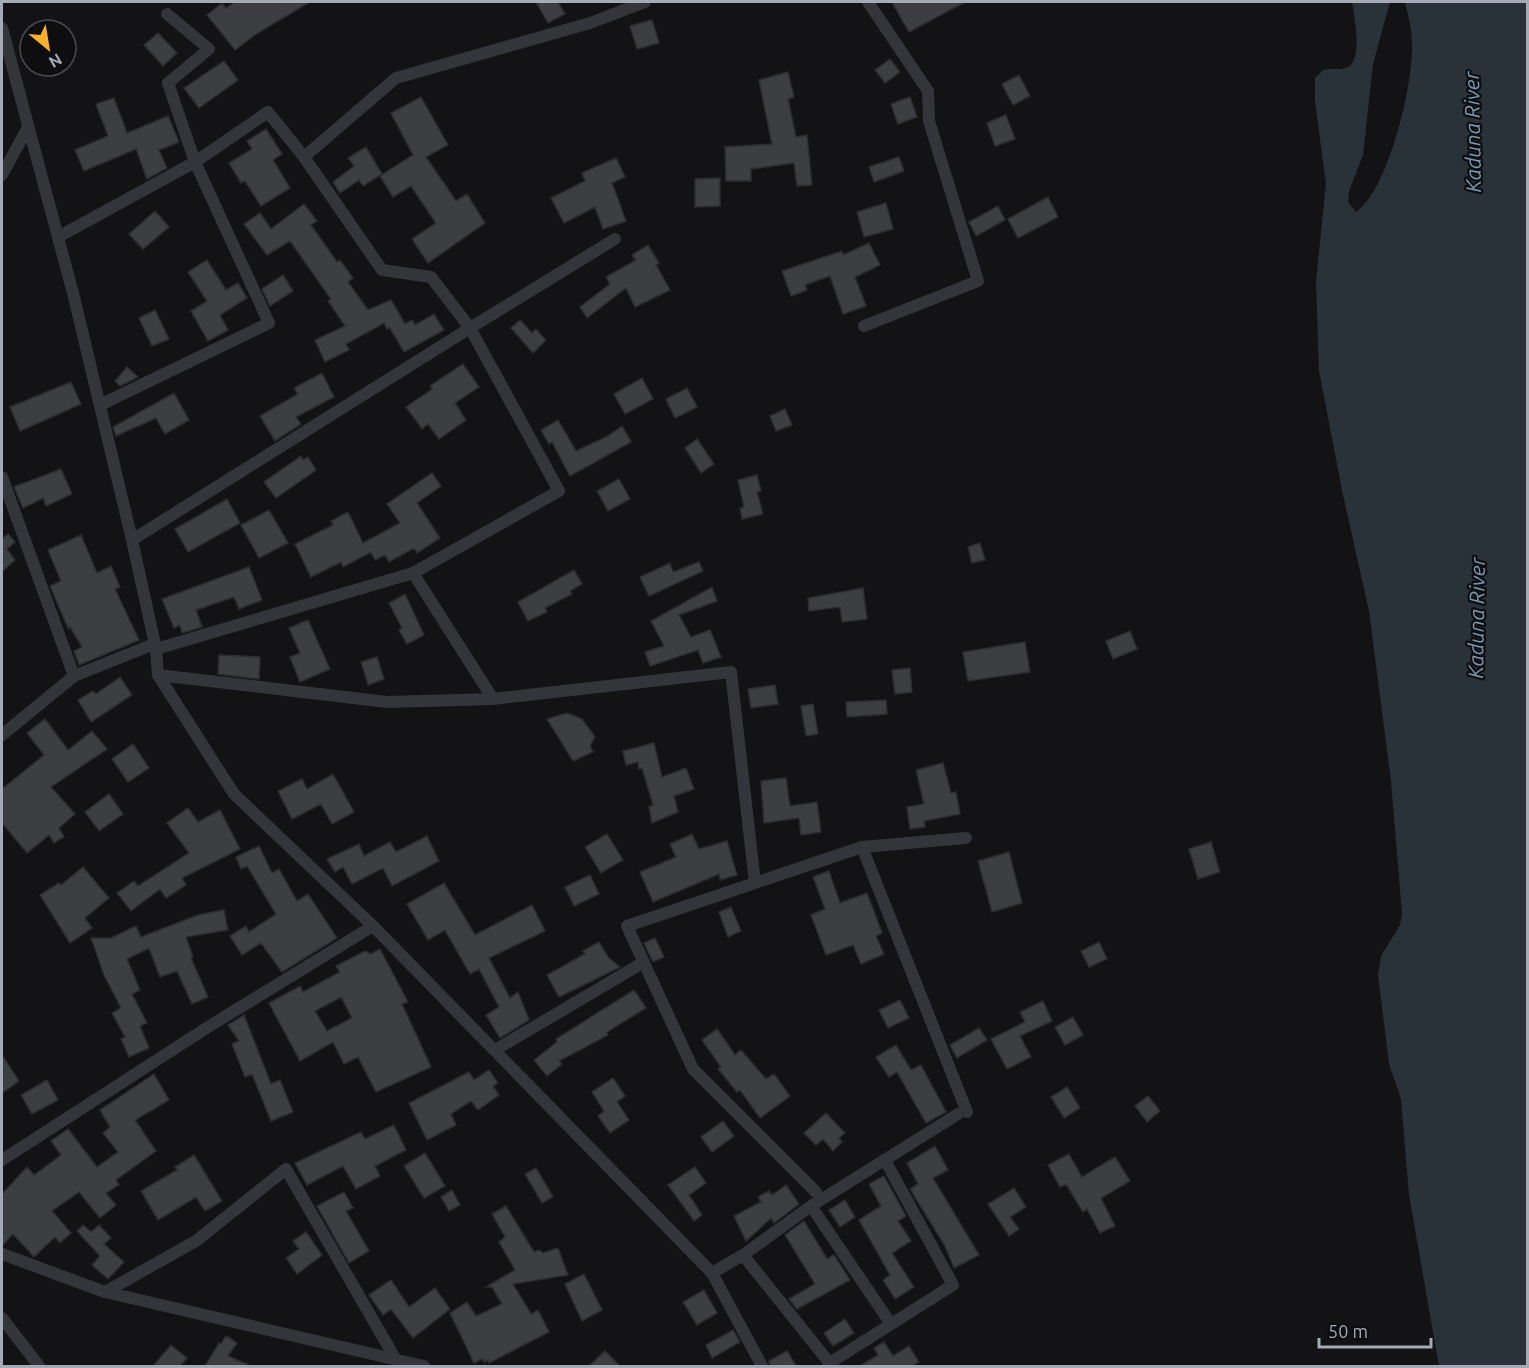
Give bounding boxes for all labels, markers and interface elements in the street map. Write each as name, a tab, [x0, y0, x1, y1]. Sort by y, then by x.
north arrow	[18, 18, 78, 78]
text: N	[46, 50, 65, 72]
water label: Kaduna River	[1459, 70, 1485, 193]
water label: Kaduna River	[1463, 556, 1489, 679]
scale bar	[1319, 1311, 1432, 1349]
text: 50 m	[1328, 1321, 1368, 1341]

